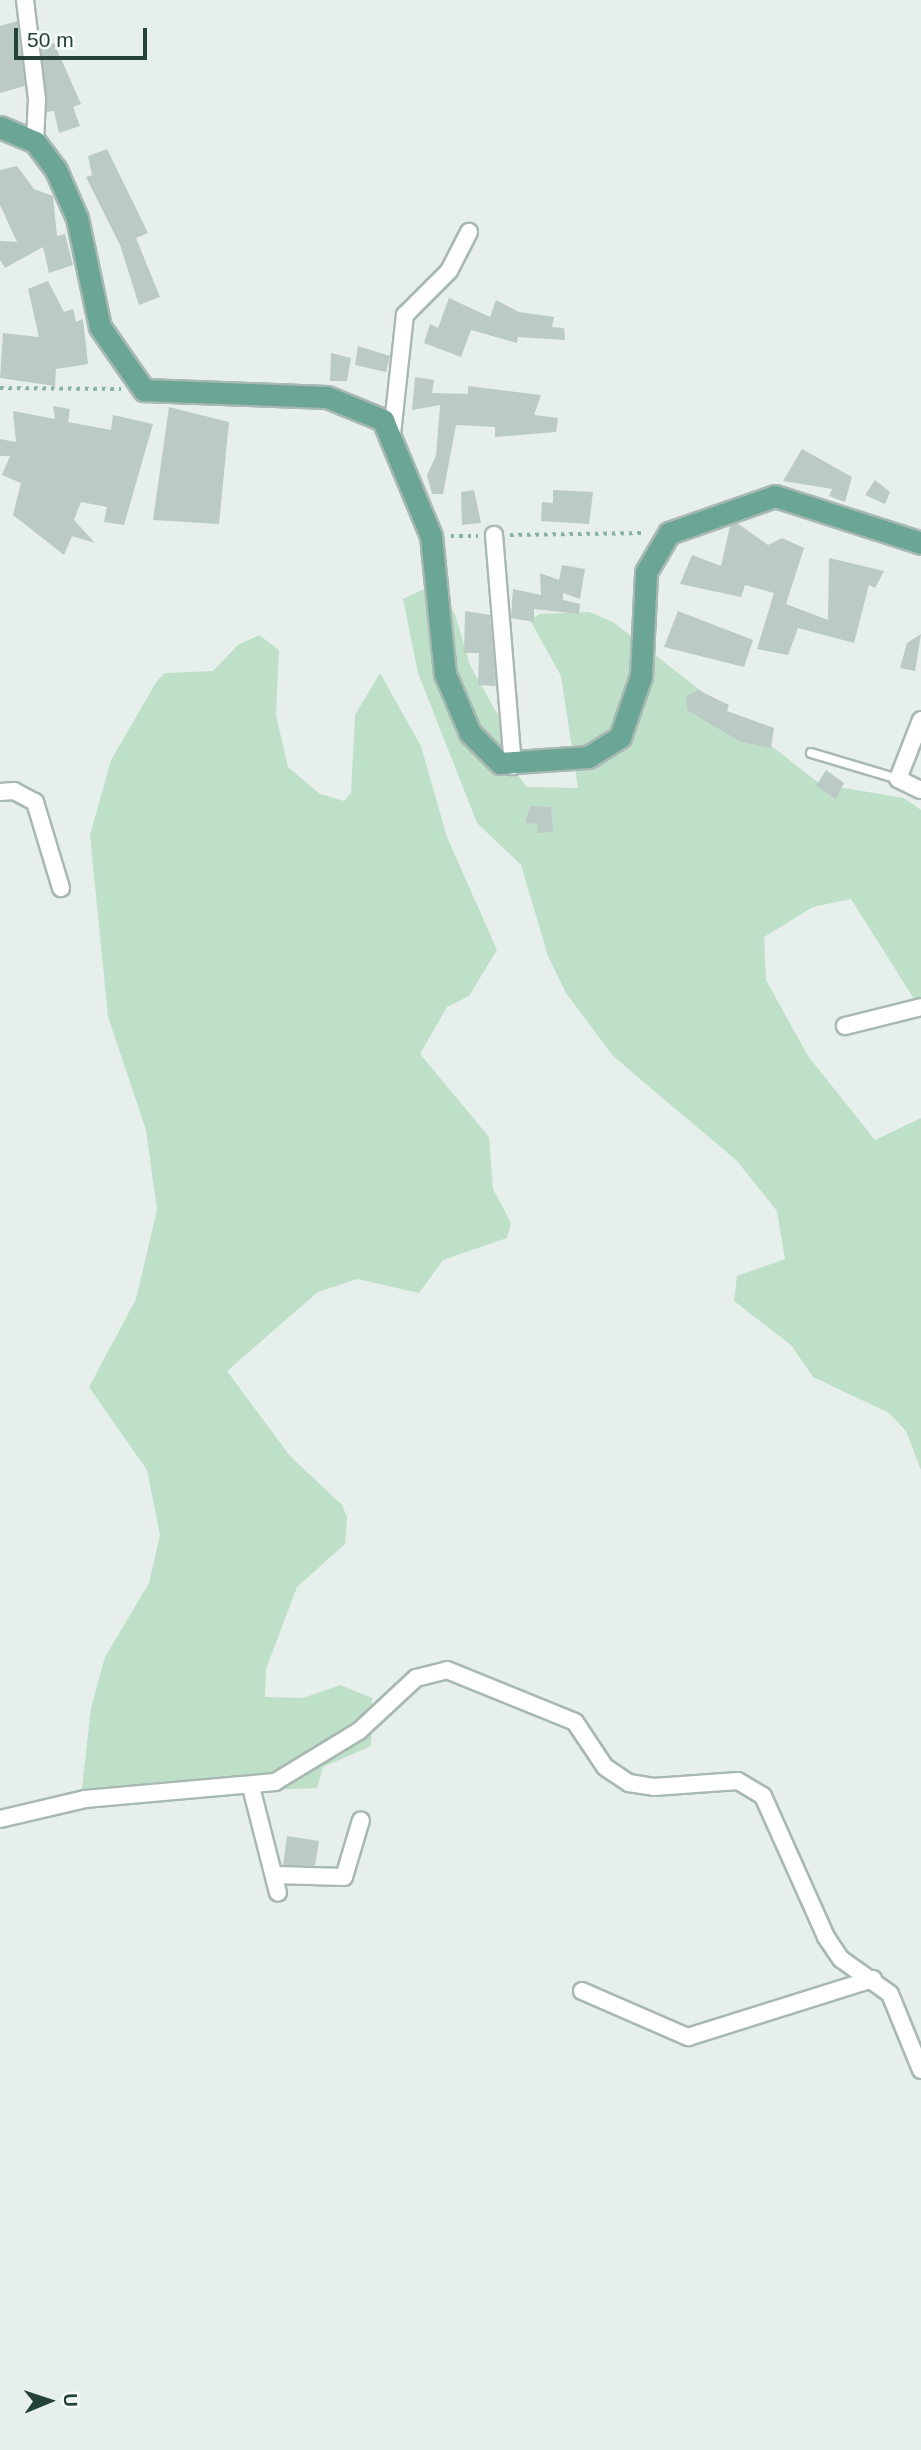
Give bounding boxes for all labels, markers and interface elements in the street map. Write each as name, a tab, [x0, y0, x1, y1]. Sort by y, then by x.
scale bar	[18, 14, 150, 58]
text: 50 m	[27, 28, 74, 51]
north arrow	[14, 2366, 84, 2436]
text: U	[60, 2393, 81, 2407]

